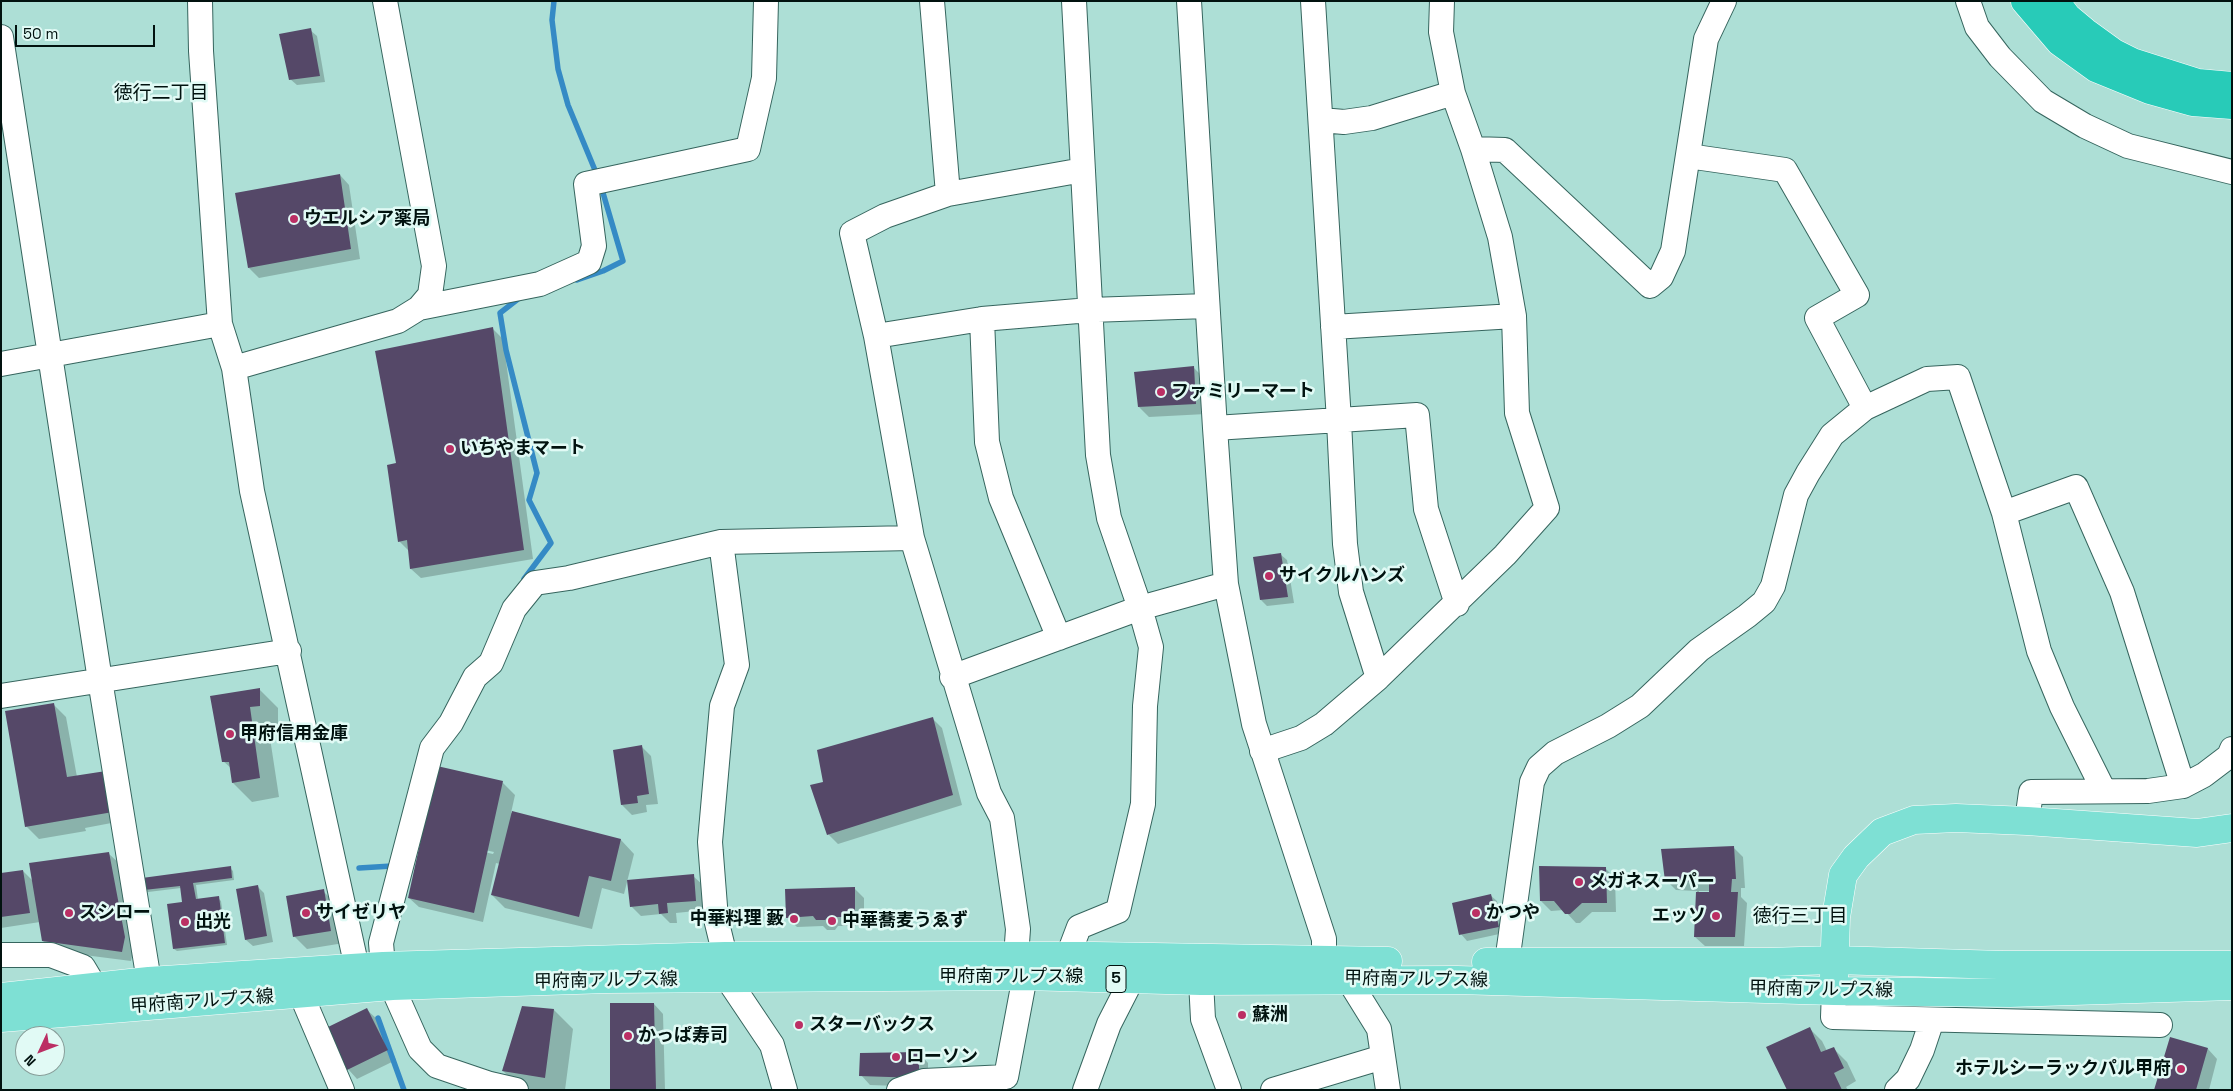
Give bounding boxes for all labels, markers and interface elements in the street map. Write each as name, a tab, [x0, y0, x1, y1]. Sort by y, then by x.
scale bar	[18, 15, 158, 47]
text: 50 m	[23, 24, 58, 43]
district label: 徳行二丁目	[114, 83, 208, 105]
place label: ウエルシア薬局	[304, 208, 430, 230]
marker: ウエルシア薬局	[288, 213, 300, 225]
place label: ファミリーマート	[1171, 381, 1315, 403]
marker: ファミリーマート	[1155, 386, 1167, 398]
place label: いちやまマート	[460, 438, 586, 460]
marker: いちやまマート	[444, 443, 456, 455]
place label: サイクルハンズ	[1279, 565, 1405, 587]
marker: サイクルハンズ	[1263, 570, 1275, 582]
place label: 甲府信用金庫	[240, 723, 348, 745]
marker: 甲府信用金庫	[224, 728, 236, 740]
place label: メガネスーパー	[1589, 871, 1715, 893]
marker: メガネスーパー	[1573, 876, 1585, 888]
place label: スシロー	[79, 902, 151, 924]
place label: サイゼリヤ	[316, 902, 406, 924]
place label: かつや	[1486, 902, 1540, 924]
place label: エッソ	[1652, 905, 1706, 927]
district label: 徳行三丁目	[1753, 906, 1847, 928]
marker: スシロー	[63, 907, 75, 919]
marker: サイゼリヤ	[300, 907, 312, 919]
marker: かつや	[1470, 907, 1482, 919]
place label: 中華料理 藪	[689, 908, 784, 930]
place label: 中華蕎麦うゑず	[842, 910, 968, 932]
marker: エッソ	[1710, 910, 1722, 922]
place label: 出光	[195, 911, 231, 933]
marker: 中華料理 藪	[788, 913, 800, 925]
marker: 中華蕎麦うゑず	[826, 915, 838, 927]
marker: 出光	[179, 916, 191, 928]
street label: 甲府南アルプス線	[939, 966, 1083, 988]
road number: 5	[1106, 966, 1126, 992]
street label: 甲府南アルプス線	[1344, 968, 1488, 992]
street label: 甲府南アルプス線	[534, 969, 678, 993]
street label: 甲府南アルプス線	[1749, 978, 1893, 1002]
street label: 甲府南アルプス線	[129, 986, 275, 1018]
place label: 蘇洲	[1252, 1004, 1288, 1026]
marker: 蘇洲	[1236, 1009, 1248, 1021]
place label: スターバックス	[809, 1014, 935, 1036]
marker: スターバックス	[793, 1019, 805, 1031]
place label: かっぱ寿司	[638, 1025, 728, 1047]
north arrow	[15, 1026, 65, 1076]
marker: かっぱ寿司	[622, 1030, 634, 1042]
place label: ローソン	[906, 1046, 978, 1068]
text: N	[20, 1051, 40, 1070]
marker: ローソン	[890, 1051, 902, 1063]
place label: ホテルシーラックパル甲府	[1955, 1058, 2171, 1080]
marker: ホテルシーラックパル甲府	[2175, 1063, 2187, 1075]

